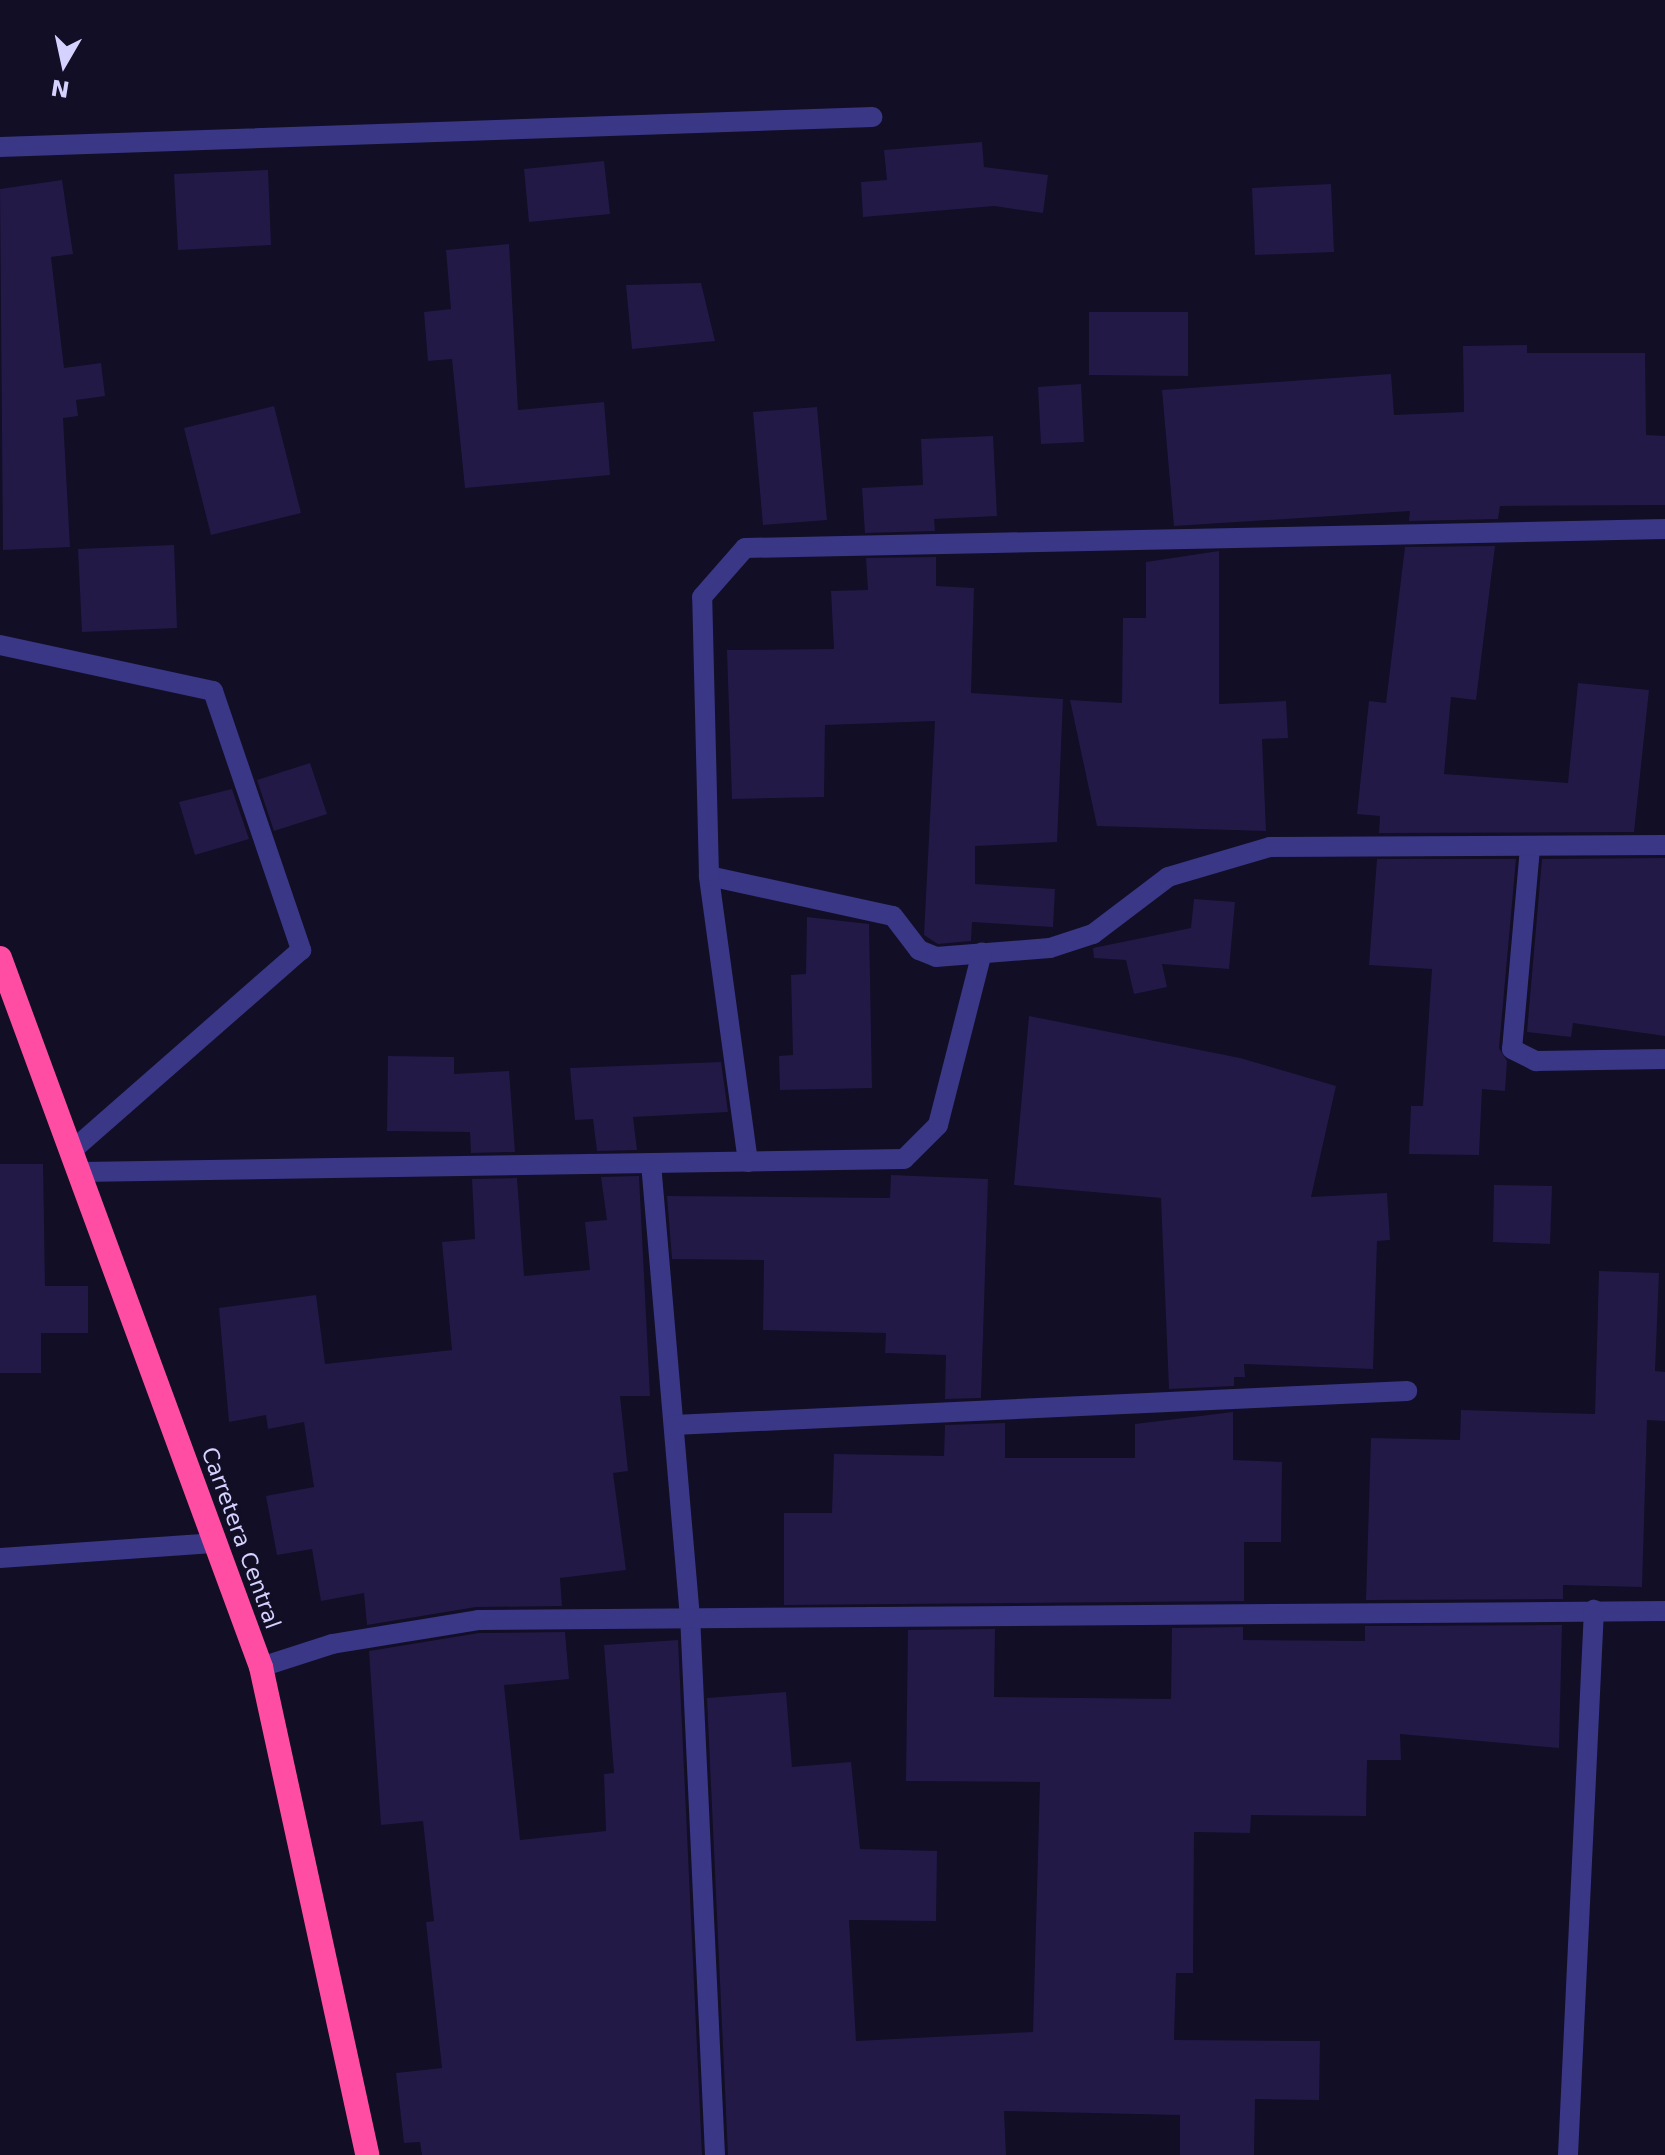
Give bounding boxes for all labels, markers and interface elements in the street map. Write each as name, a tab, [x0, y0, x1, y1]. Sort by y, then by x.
north arrow	[24, 24, 104, 104]
text: N	[49, 74, 71, 102]
street label: Carretera Central	[196, 1444, 286, 1632]

